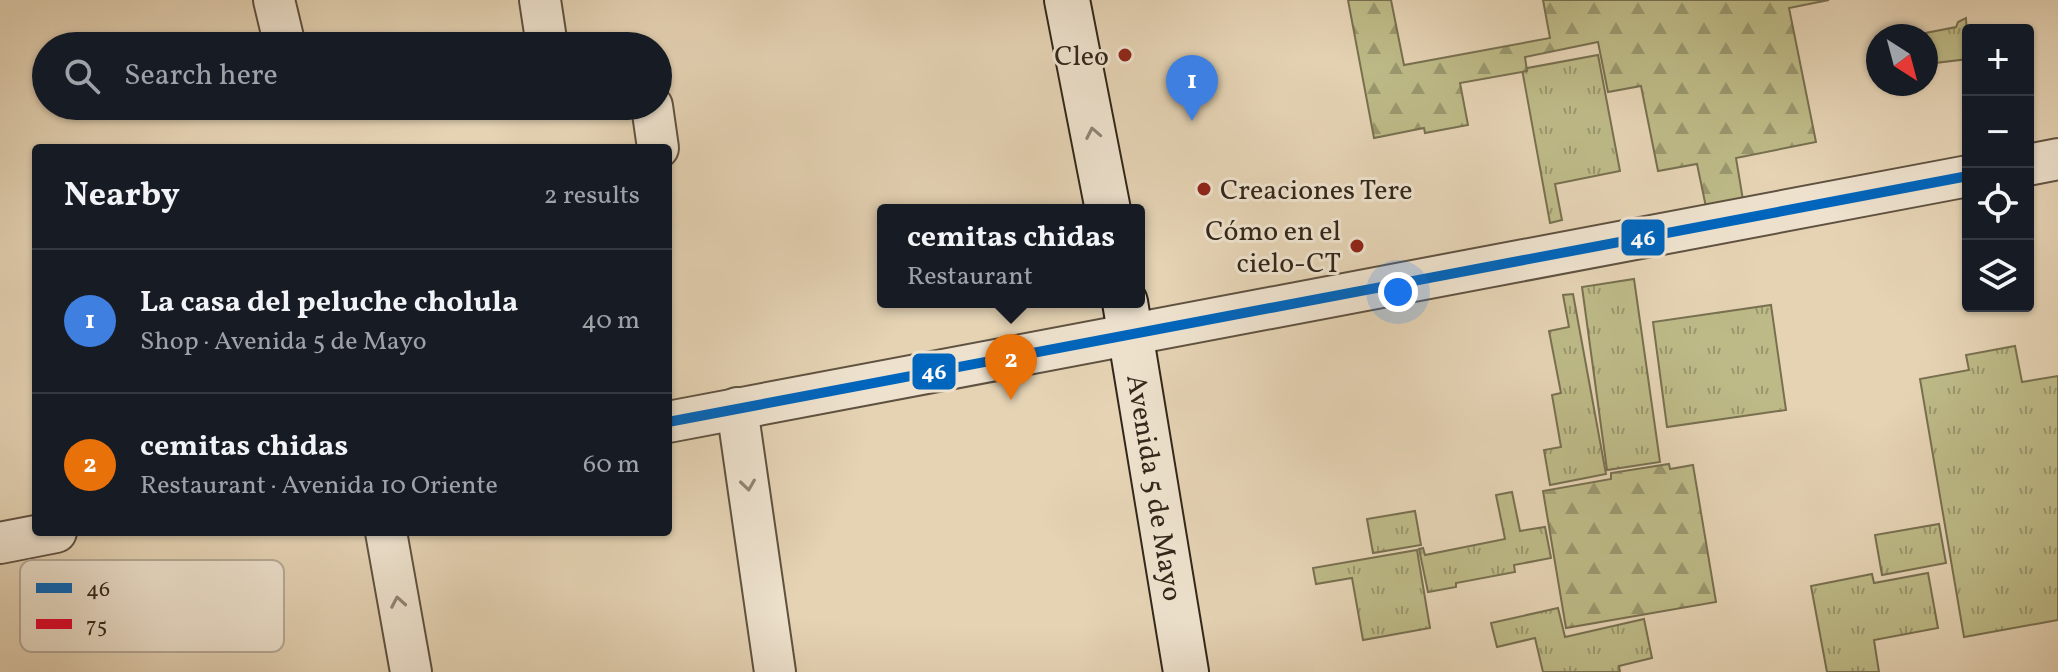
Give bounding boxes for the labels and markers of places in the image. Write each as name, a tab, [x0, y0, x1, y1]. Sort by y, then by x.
place label: Cleo	[1054, 38, 1109, 77]
marker: Cleo	[1116, 46, 1134, 64]
pin: 1	[1166, 55, 1218, 121]
place label: Creaciones Tere	[1220, 172, 1413, 211]
marker: Creaciones Tere	[1195, 180, 1213, 198]
place label: Cómo en el cielo-CT	[1205, 213, 1341, 284]
marker: Cómo en el cielo-CT	[1348, 237, 1366, 255]
pin: 2	[985, 334, 1037, 400]

